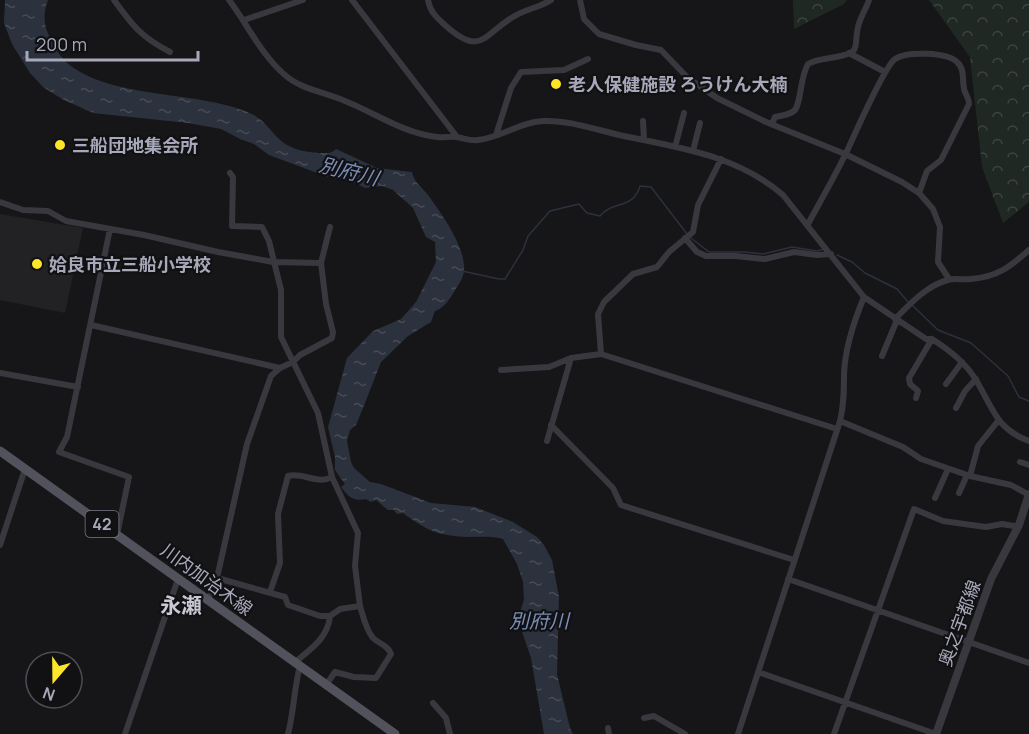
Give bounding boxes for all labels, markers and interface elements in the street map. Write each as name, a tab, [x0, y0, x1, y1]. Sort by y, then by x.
scale bar	[27, 24, 198, 62]
text: 200 m	[36, 32, 87, 56]
place label: 老人保健施設 ろうけん大楠	[568, 72, 788, 96]
marker: 老人保健施設 ろうけん大楠	[549, 77, 563, 91]
place label: 三船団地集会所	[72, 133, 198, 157]
marker: 三船団地集会所	[53, 138, 67, 152]
water label: 別府川	[317, 151, 383, 192]
place label: 姶良市立三船小学校	[49, 252, 211, 276]
marker: 姶良市立三船小学校	[30, 257, 44, 271]
road number: 42	[86, 511, 118, 537]
street label: 川内加治木線	[156, 538, 258, 620]
street label: 奥之宇都線	[932, 577, 986, 669]
district label: 永瀬	[160, 591, 202, 619]
water label: 別府川	[509, 607, 571, 634]
north arrow	[24, 650, 84, 710]
text: N	[40, 682, 58, 706]

